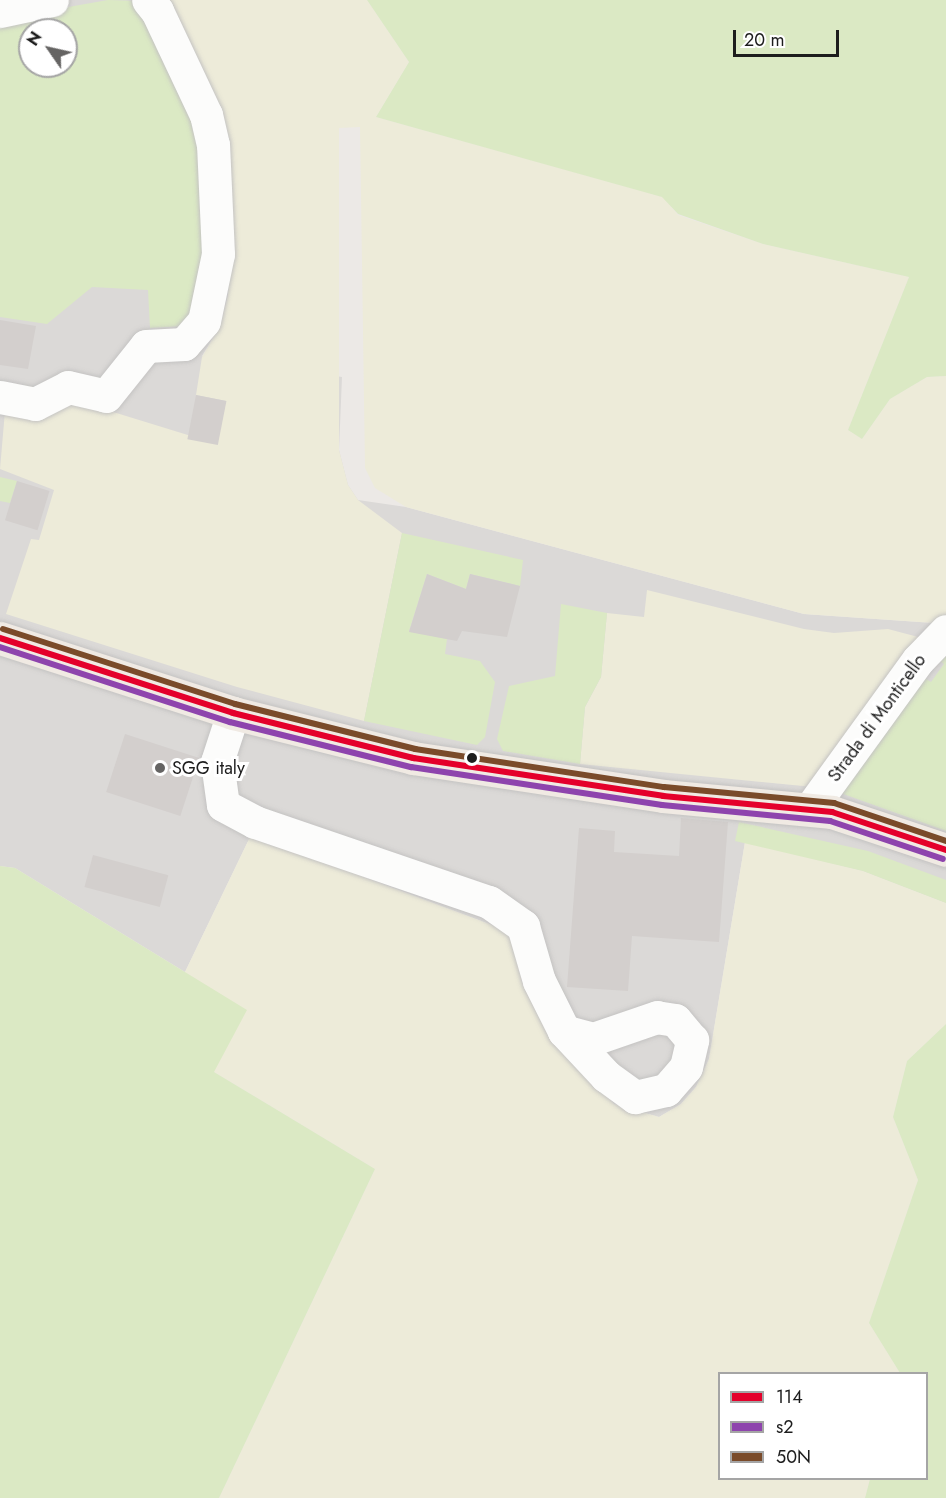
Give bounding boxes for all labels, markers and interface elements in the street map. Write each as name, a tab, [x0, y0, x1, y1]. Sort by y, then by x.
north arrow	[18, 18, 78, 78]
scale bar	[736, 18, 842, 56]
text: N	[21, 27, 47, 50]
text: 20 m	[744, 27, 784, 53]
street label: Strada di Monticello	[823, 650, 931, 786]
unlabelled marker	[466, 752, 478, 764]
place label: SGG italy	[172, 757, 245, 779]
marker: SGG italy	[153, 761, 167, 775]
legend	[718, 1372, 928, 1480]
text: 114	[776, 1384, 803, 1410]
text: s2	[776, 1414, 794, 1440]
text: 50N	[776, 1444, 811, 1470]

